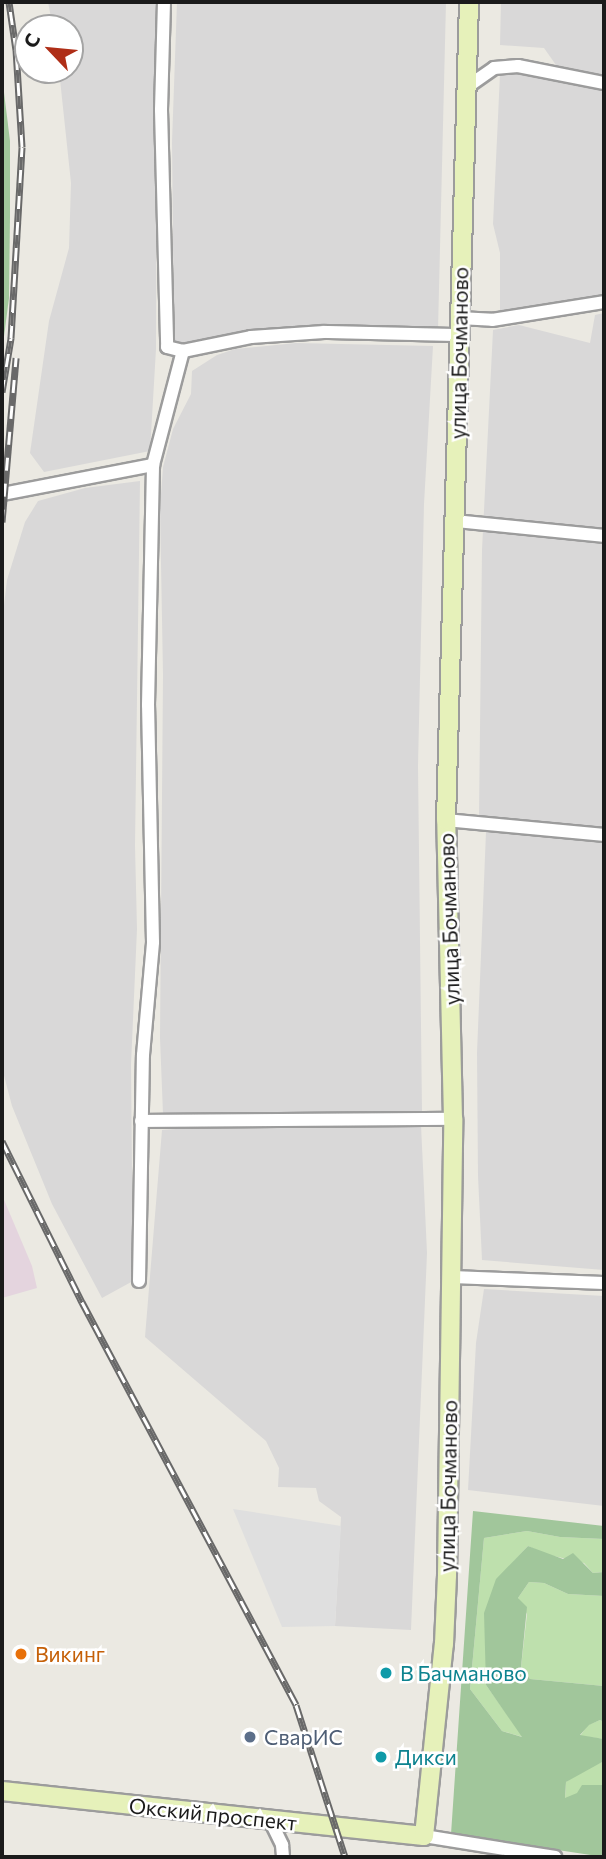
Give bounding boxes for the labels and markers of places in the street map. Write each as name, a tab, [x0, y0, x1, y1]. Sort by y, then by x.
place label: Викинг	[35, 1641, 105, 1667]
marker: Викинг	[13, 1646, 29, 1662]
place label: В Бачманово	[400, 1660, 527, 1686]
marker: В Бачманово	[378, 1665, 394, 1681]
place label: СварИС	[264, 1724, 343, 1750]
marker: СварИС	[242, 1729, 258, 1745]
place label: Дикси	[395, 1744, 457, 1770]
marker: Дикси	[373, 1749, 389, 1765]

